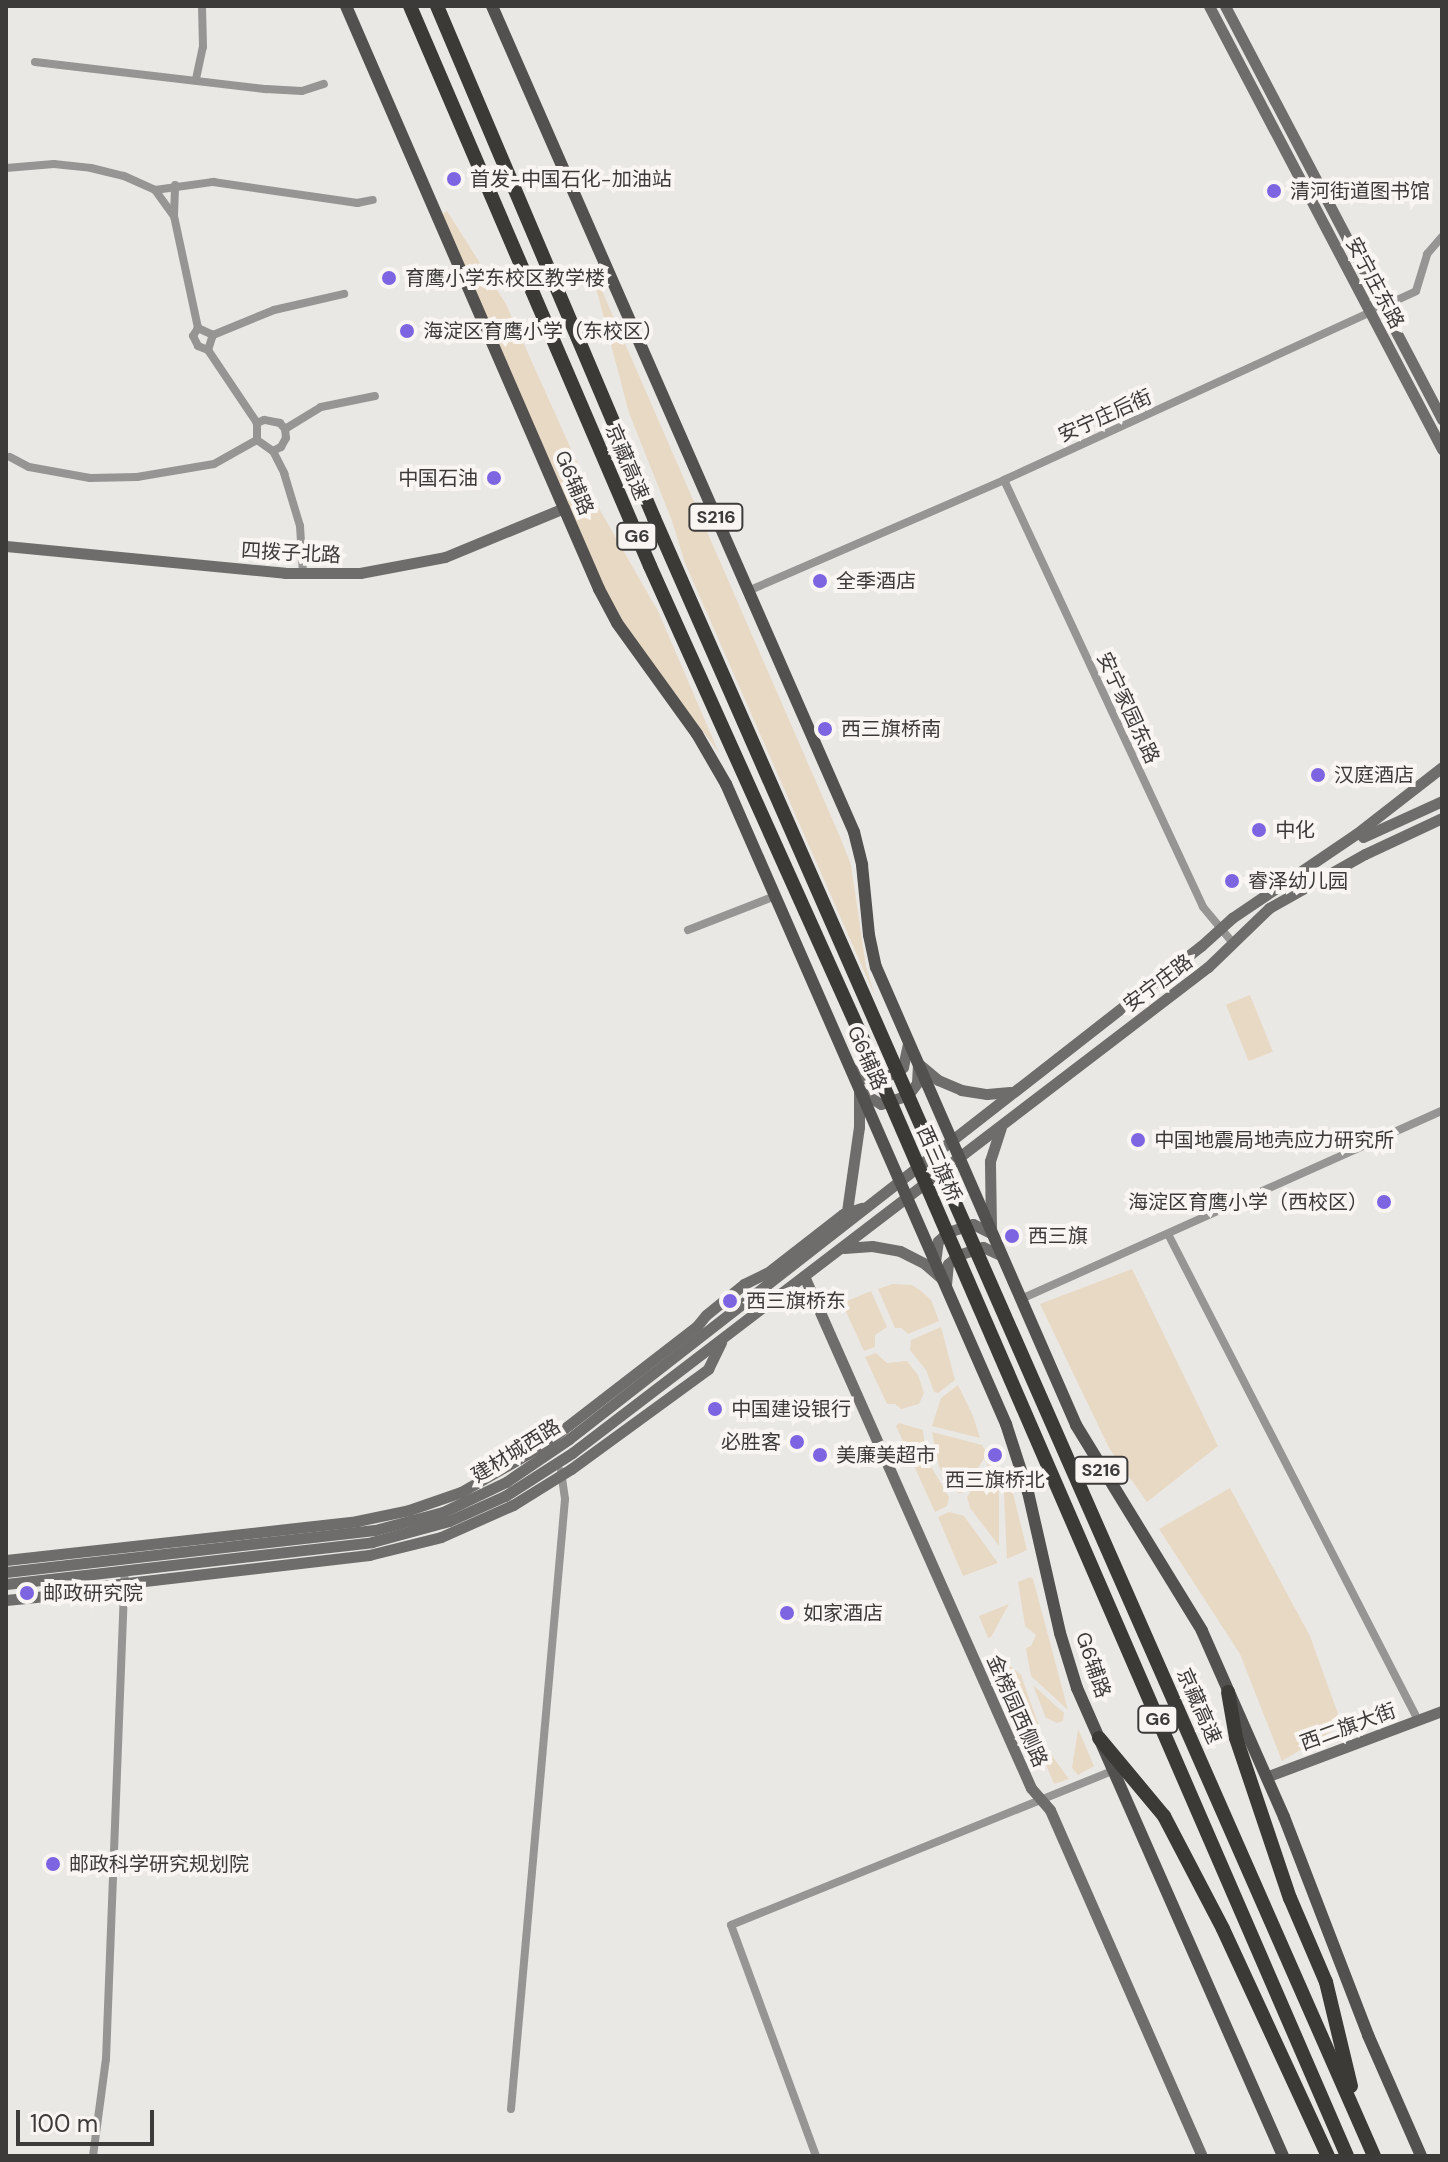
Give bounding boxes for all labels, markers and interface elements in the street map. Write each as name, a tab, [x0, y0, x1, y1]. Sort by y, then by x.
place label: 首发-中国石化-加油站	[470, 167, 672, 191]
marker: 首发-中国石化-加油站	[445, 170, 463, 188]
place label: 清河街道图书馆	[1290, 179, 1430, 203]
marker: 清河街道图书馆	[1265, 182, 1283, 200]
street label: 安宁庄东路	[1341, 233, 1409, 333]
place label: 育鹰小学东校区教学楼	[405, 266, 605, 290]
marker: 育鹰小学东校区教学楼	[380, 269, 398, 287]
place label: 海淀区育鹰小学（东校区）	[423, 319, 663, 343]
marker: 海淀区育鹰小学（东校区）	[398, 322, 416, 340]
street label: 安宁庄后街	[1054, 385, 1156, 447]
street label: 京藏高速	[600, 420, 654, 504]
street label: G6辅路	[550, 447, 598, 519]
place label: 中国石油	[398, 466, 478, 490]
marker: 中国石油	[485, 469, 503, 487]
road number: S216	[688, 503, 744, 531]
road number: G6	[615, 522, 659, 550]
street label: 四拨子北路	[240, 538, 342, 568]
place label: 全季酒店	[836, 569, 916, 593]
marker: 全季酒店	[811, 572, 829, 590]
street label: 安宁家园东路	[1092, 649, 1164, 767]
place label: 西三旗桥南	[841, 717, 941, 741]
marker: 西三旗桥南	[816, 720, 834, 738]
place label: 汉庭酒店	[1334, 763, 1414, 787]
marker: 汉庭酒店	[1309, 766, 1327, 784]
place label: 中化	[1275, 818, 1315, 842]
marker: 中化	[1250, 821, 1268, 839]
place label: 睿泽幼儿园	[1248, 869, 1348, 893]
marker: 睿泽幼儿园	[1223, 872, 1241, 890]
street label: 安宁庄路	[1119, 949, 1197, 1017]
street label: G6辅路	[842, 1022, 892, 1094]
street label: 西三旗桥	[912, 1123, 966, 1205]
place label: 中国地震局地壳应力研究所	[1154, 1128, 1394, 1152]
marker: 中国地震局地壳应力研究所	[1129, 1131, 1147, 1149]
place label: 海淀区育鹰小学（西校区）	[1128, 1190, 1368, 1214]
marker: 海淀区育鹰小学（西校区）	[1375, 1193, 1393, 1211]
place label: 西三旗	[1028, 1224, 1088, 1248]
marker: 西三旗	[1003, 1227, 1021, 1245]
place label: 西三旗桥东	[746, 1289, 846, 1313]
marker: 西三旗桥东	[721, 1292, 739, 1310]
place label: 中国建设银行	[731, 1397, 851, 1421]
marker: 中国建设银行	[706, 1400, 724, 1418]
street label: 建材城西路	[467, 1414, 565, 1488]
place label: 必胜客	[721, 1430, 781, 1454]
marker: 必胜客	[788, 1433, 806, 1451]
place label: 美廉美超市	[836, 1443, 936, 1467]
marker: 美廉美超市	[811, 1446, 829, 1464]
marker: 西三旗桥北	[986, 1446, 1004, 1464]
road number: S216	[1073, 1456, 1129, 1484]
place label: 西三旗桥北	[945, 1468, 1045, 1492]
place label: 邮政研究院	[43, 1581, 143, 1605]
marker: 邮政研究院	[18, 1584, 36, 1602]
place label: 如家酒店	[803, 1601, 883, 1625]
marker: 如家酒店	[778, 1604, 796, 1622]
street label: G6辅路	[1071, 1629, 1115, 1701]
street label: 金榜园西侧路	[982, 1651, 1052, 1771]
street label: 京藏高速	[1172, 1665, 1226, 1747]
street label: 西二旗大街	[1297, 1699, 1399, 1755]
road number: G6	[1136, 1705, 1180, 1733]
place label: 邮政科学研究规划院	[69, 1852, 249, 1876]
marker: 邮政科学研究规划院	[44, 1855, 62, 1873]
scale bar	[20, 2094, 158, 2144]
text: 100 m	[30, 2108, 98, 2139]

